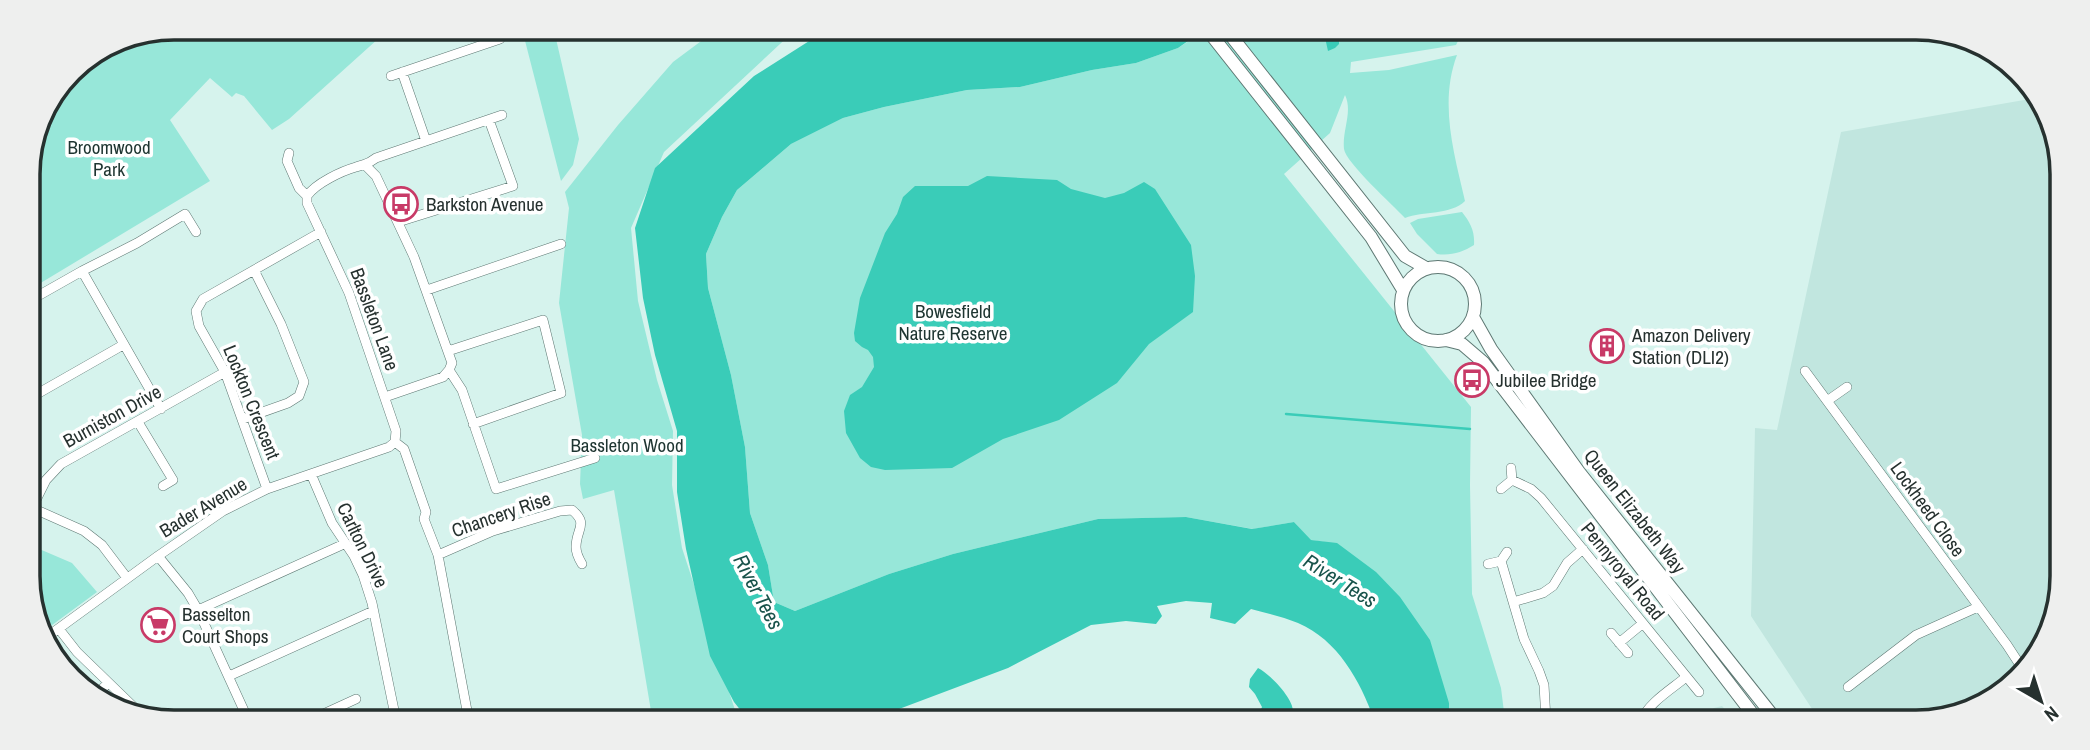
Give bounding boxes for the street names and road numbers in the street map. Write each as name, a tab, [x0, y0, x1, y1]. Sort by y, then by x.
street label: Bassleton Lane	[344, 264, 406, 374]
street label: Lockton Crescent	[217, 341, 287, 464]
street label: Burniston Drive	[58, 378, 166, 454]
street label: Queen Elizabeth Way	[1578, 444, 1692, 579]
street label: Lockheed Close	[1885, 456, 1971, 562]
street label: Bader Avenue	[154, 471, 252, 543]
street label: Chancery Rise	[448, 485, 554, 543]
street label: Carlton Drive	[331, 498, 395, 592]
street label: Pennyroyal Road	[1575, 516, 1671, 626]

